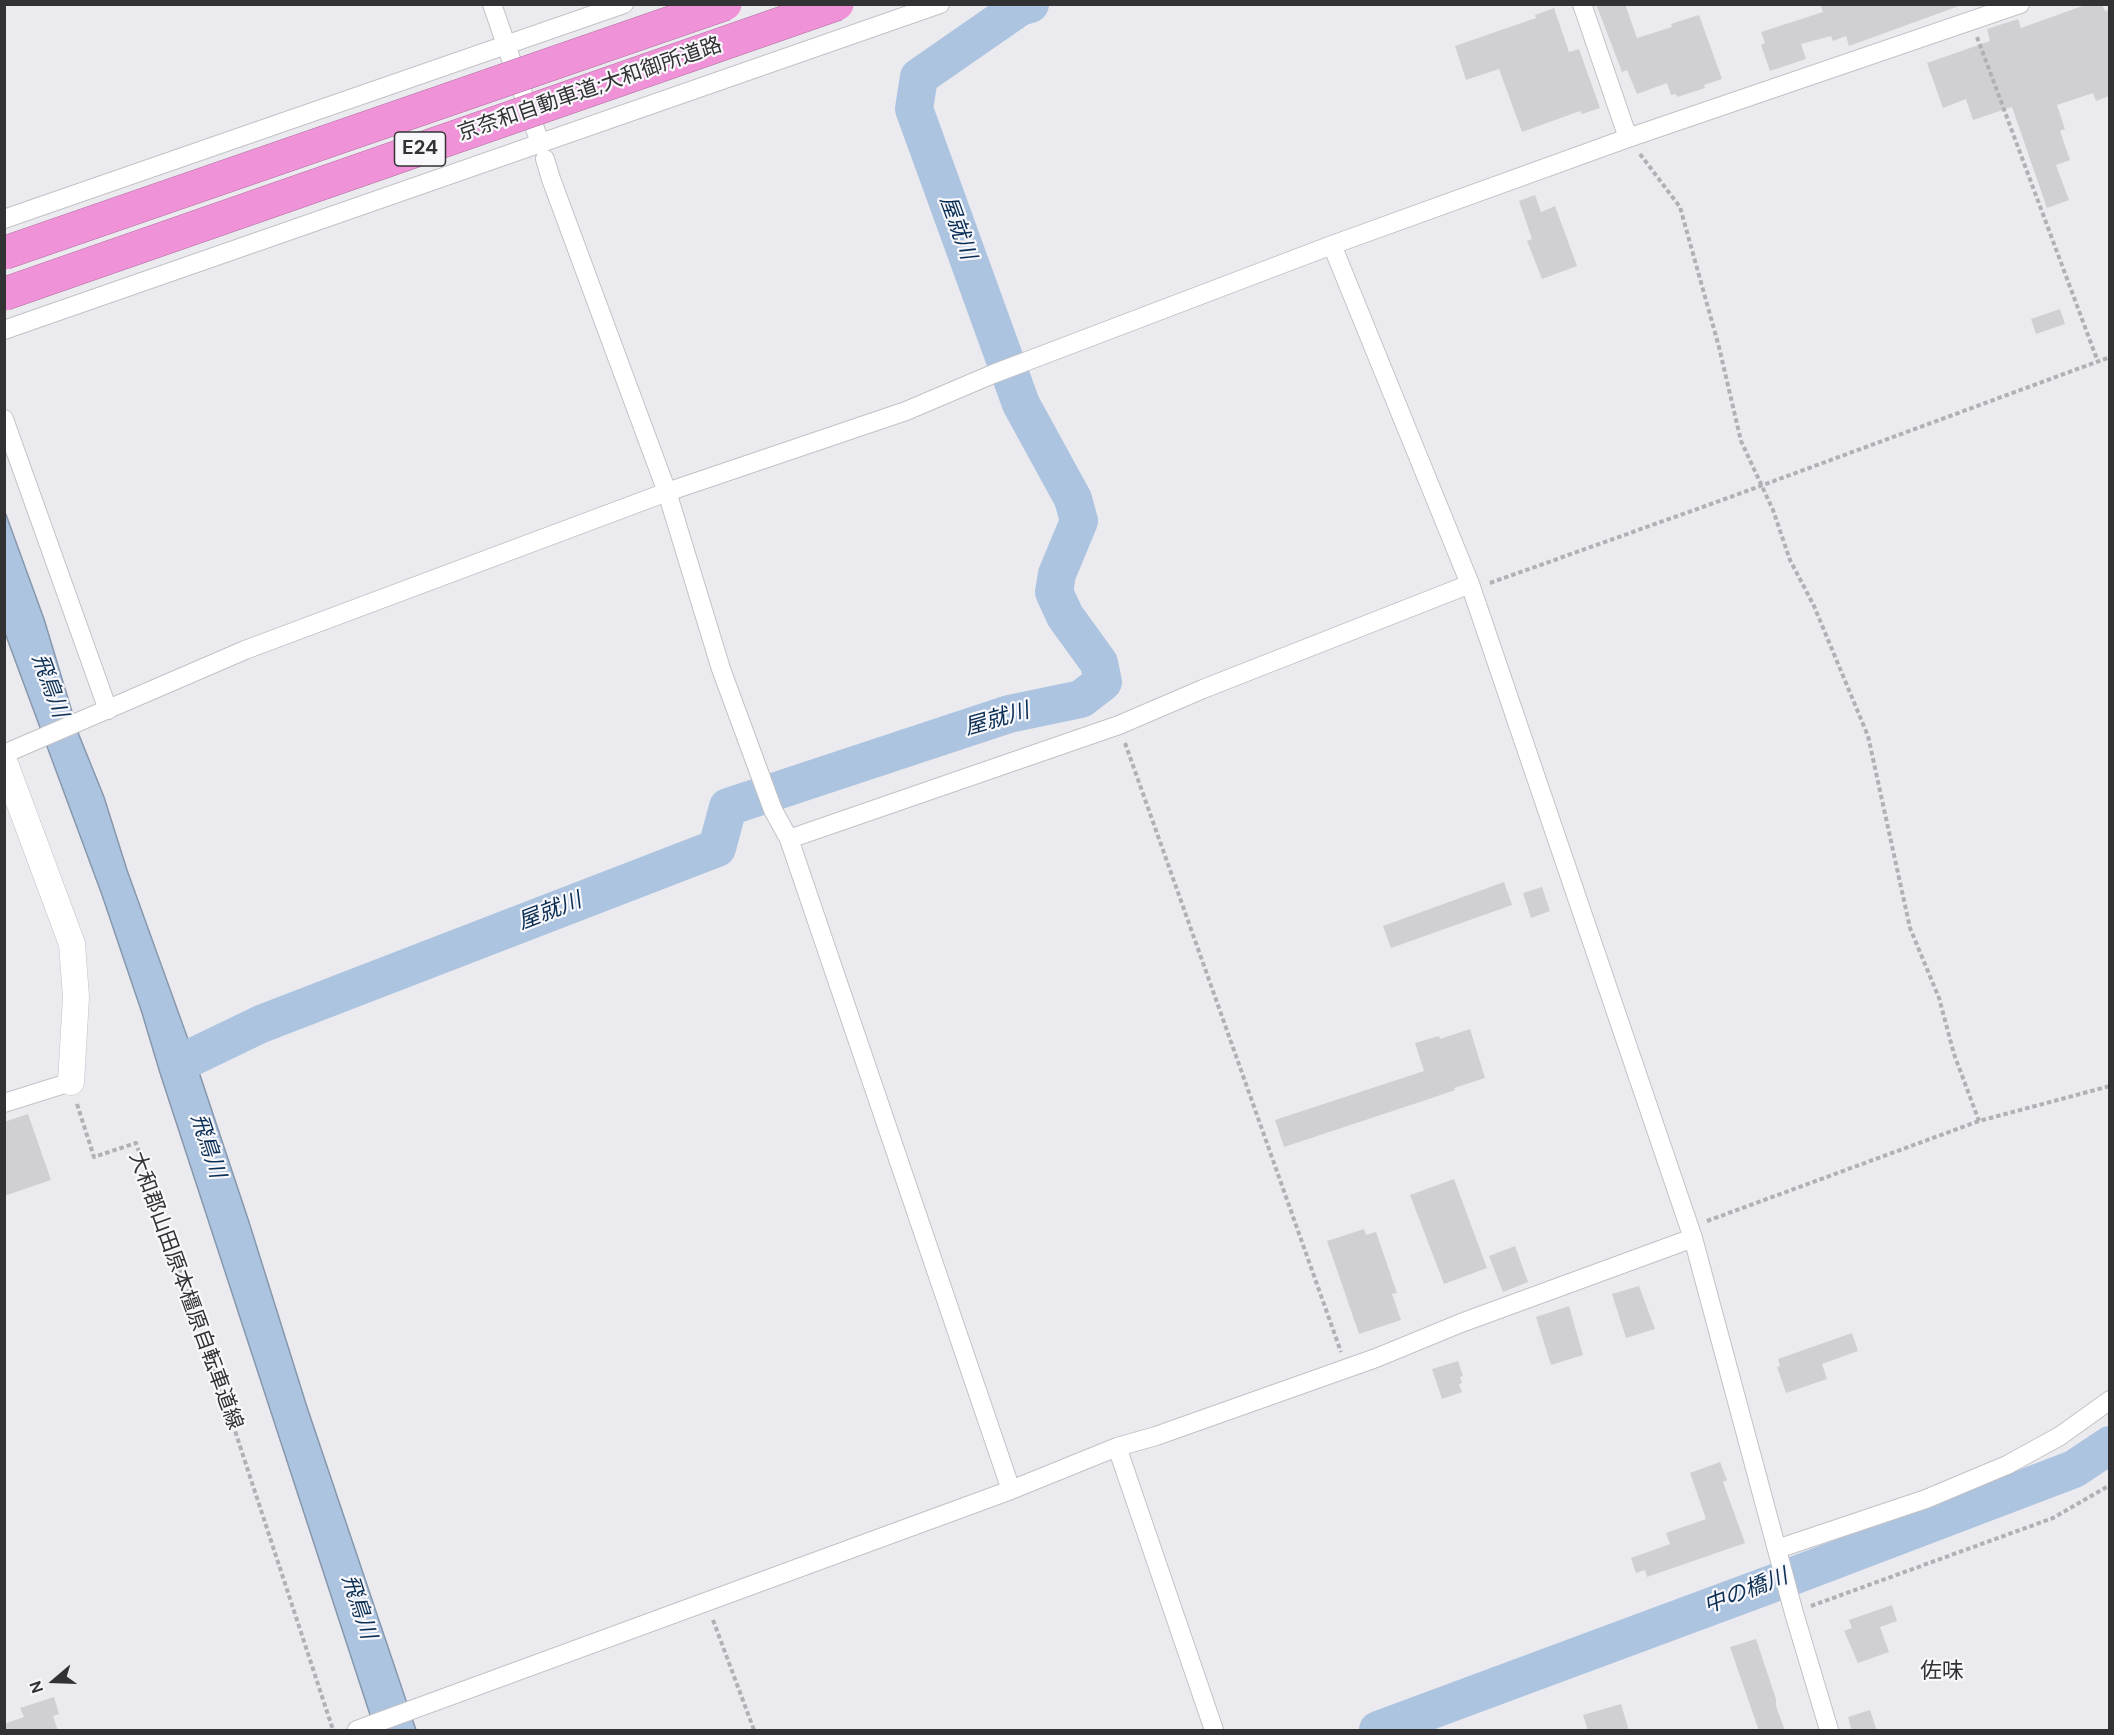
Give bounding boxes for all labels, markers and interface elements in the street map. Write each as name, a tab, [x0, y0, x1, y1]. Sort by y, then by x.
street label: 京奈和自動車道;大和御所道路	[455, 33, 725, 147]
road number: E24	[394, 132, 446, 166]
water label: 屋就川	[933, 192, 981, 264]
water label: 飛鳥川	[25, 650, 73, 722]
water label: 屋就川	[962, 698, 1032, 742]
water label: 屋就川	[514, 888, 586, 936]
water label: 飛鳥川	[184, 1111, 230, 1181]
street label: 大和郡山田原本橿原自転車道線	[123, 1149, 247, 1433]
water label: 中の橋川	[1700, 1564, 1792, 1620]
water label: 飛鳥川	[335, 1572, 381, 1642]
north arrow	[24, 1651, 84, 1711]
district label: 佐味	[1920, 1659, 1964, 1685]
text: N	[25, 1678, 48, 1696]

